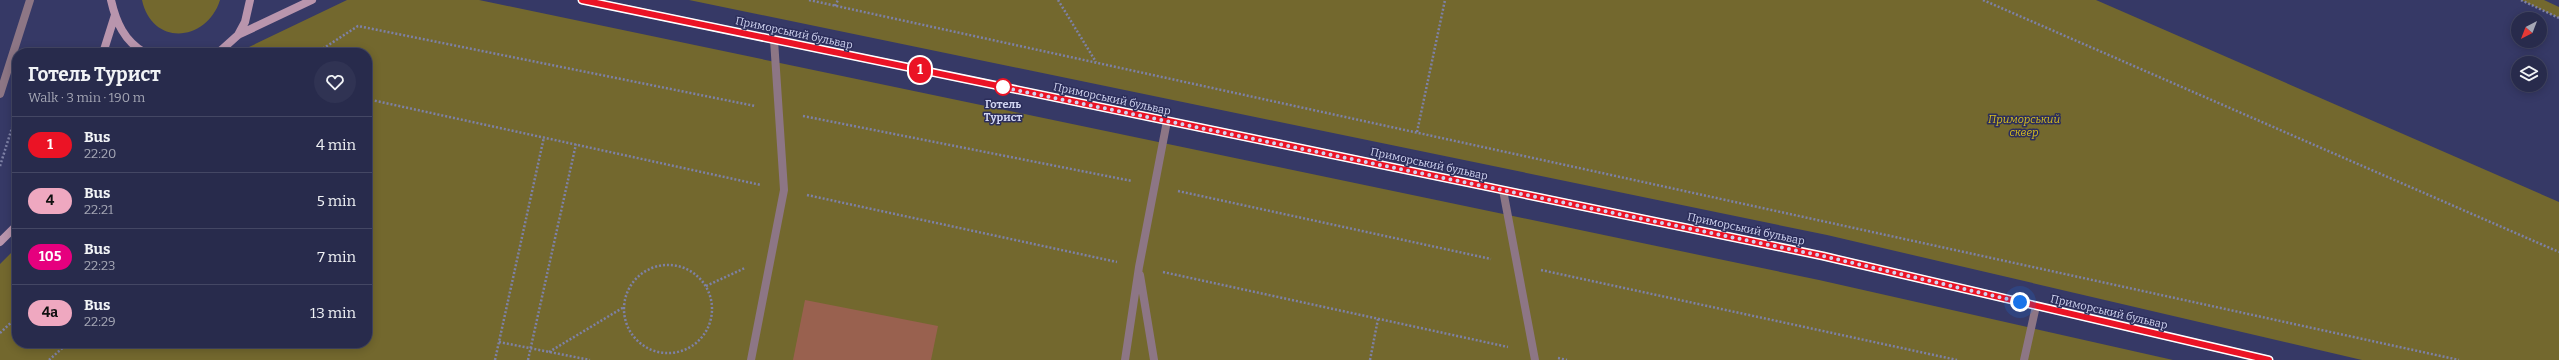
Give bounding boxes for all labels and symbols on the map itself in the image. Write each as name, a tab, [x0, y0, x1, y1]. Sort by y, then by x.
north arrow	[2511, 12, 2547, 48]
street label: Приморський бульвар	[734, 14, 854, 52]
line badge: 1	[907, 57, 933, 83]
marker: Готель Турист	[994, 78, 1012, 96]
street label: Приморський бульвар	[1052, 80, 1172, 118]
place label: Готель Турист	[984, 98, 1022, 124]
park label: Приморський сквер	[1988, 113, 2060, 139]
street label: Приморський бульвар	[1369, 145, 1489, 183]
street label: Приморський бульвар	[1686, 210, 1806, 248]
your location	[2010, 292, 2030, 312]
street label: Приморський бульвар	[2049, 292, 2169, 332]

